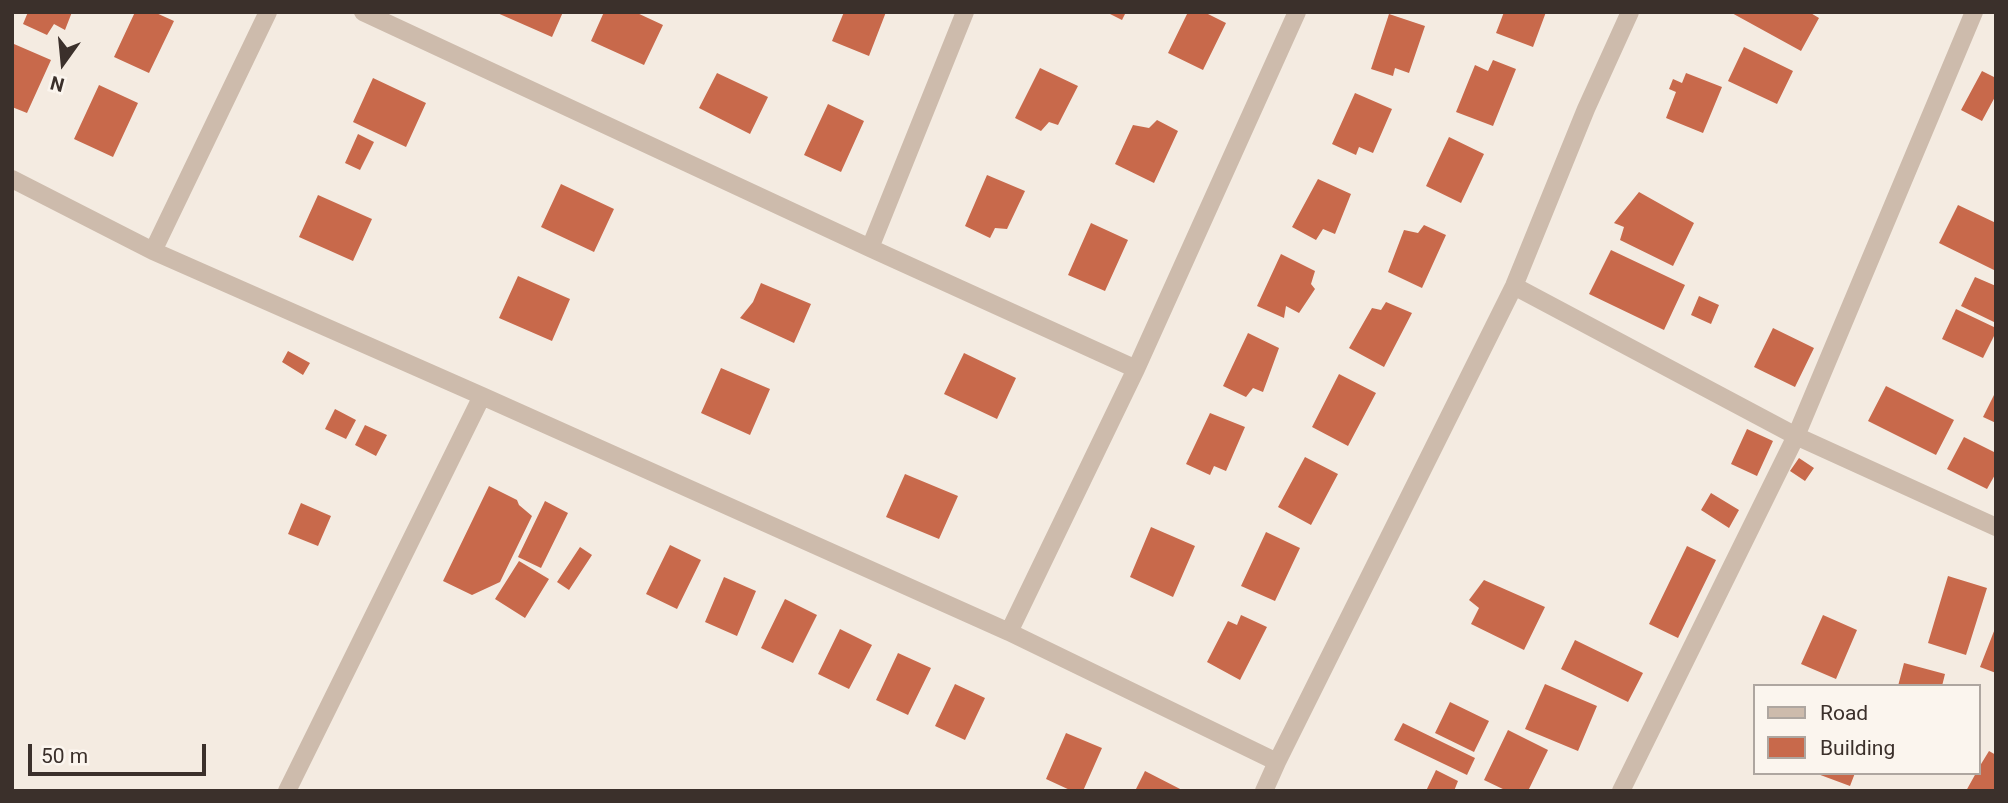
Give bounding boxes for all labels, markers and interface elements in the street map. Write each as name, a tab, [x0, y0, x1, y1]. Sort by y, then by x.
north arrow	[28, 28, 98, 98]
text: N	[48, 71, 67, 97]
legend	[1752, 684, 1980, 775]
text: Road	[1820, 701, 1868, 725]
scale bar	[32, 730, 210, 774]
text: Building	[1820, 736, 1895, 760]
text: 50 m	[41, 744, 88, 768]

